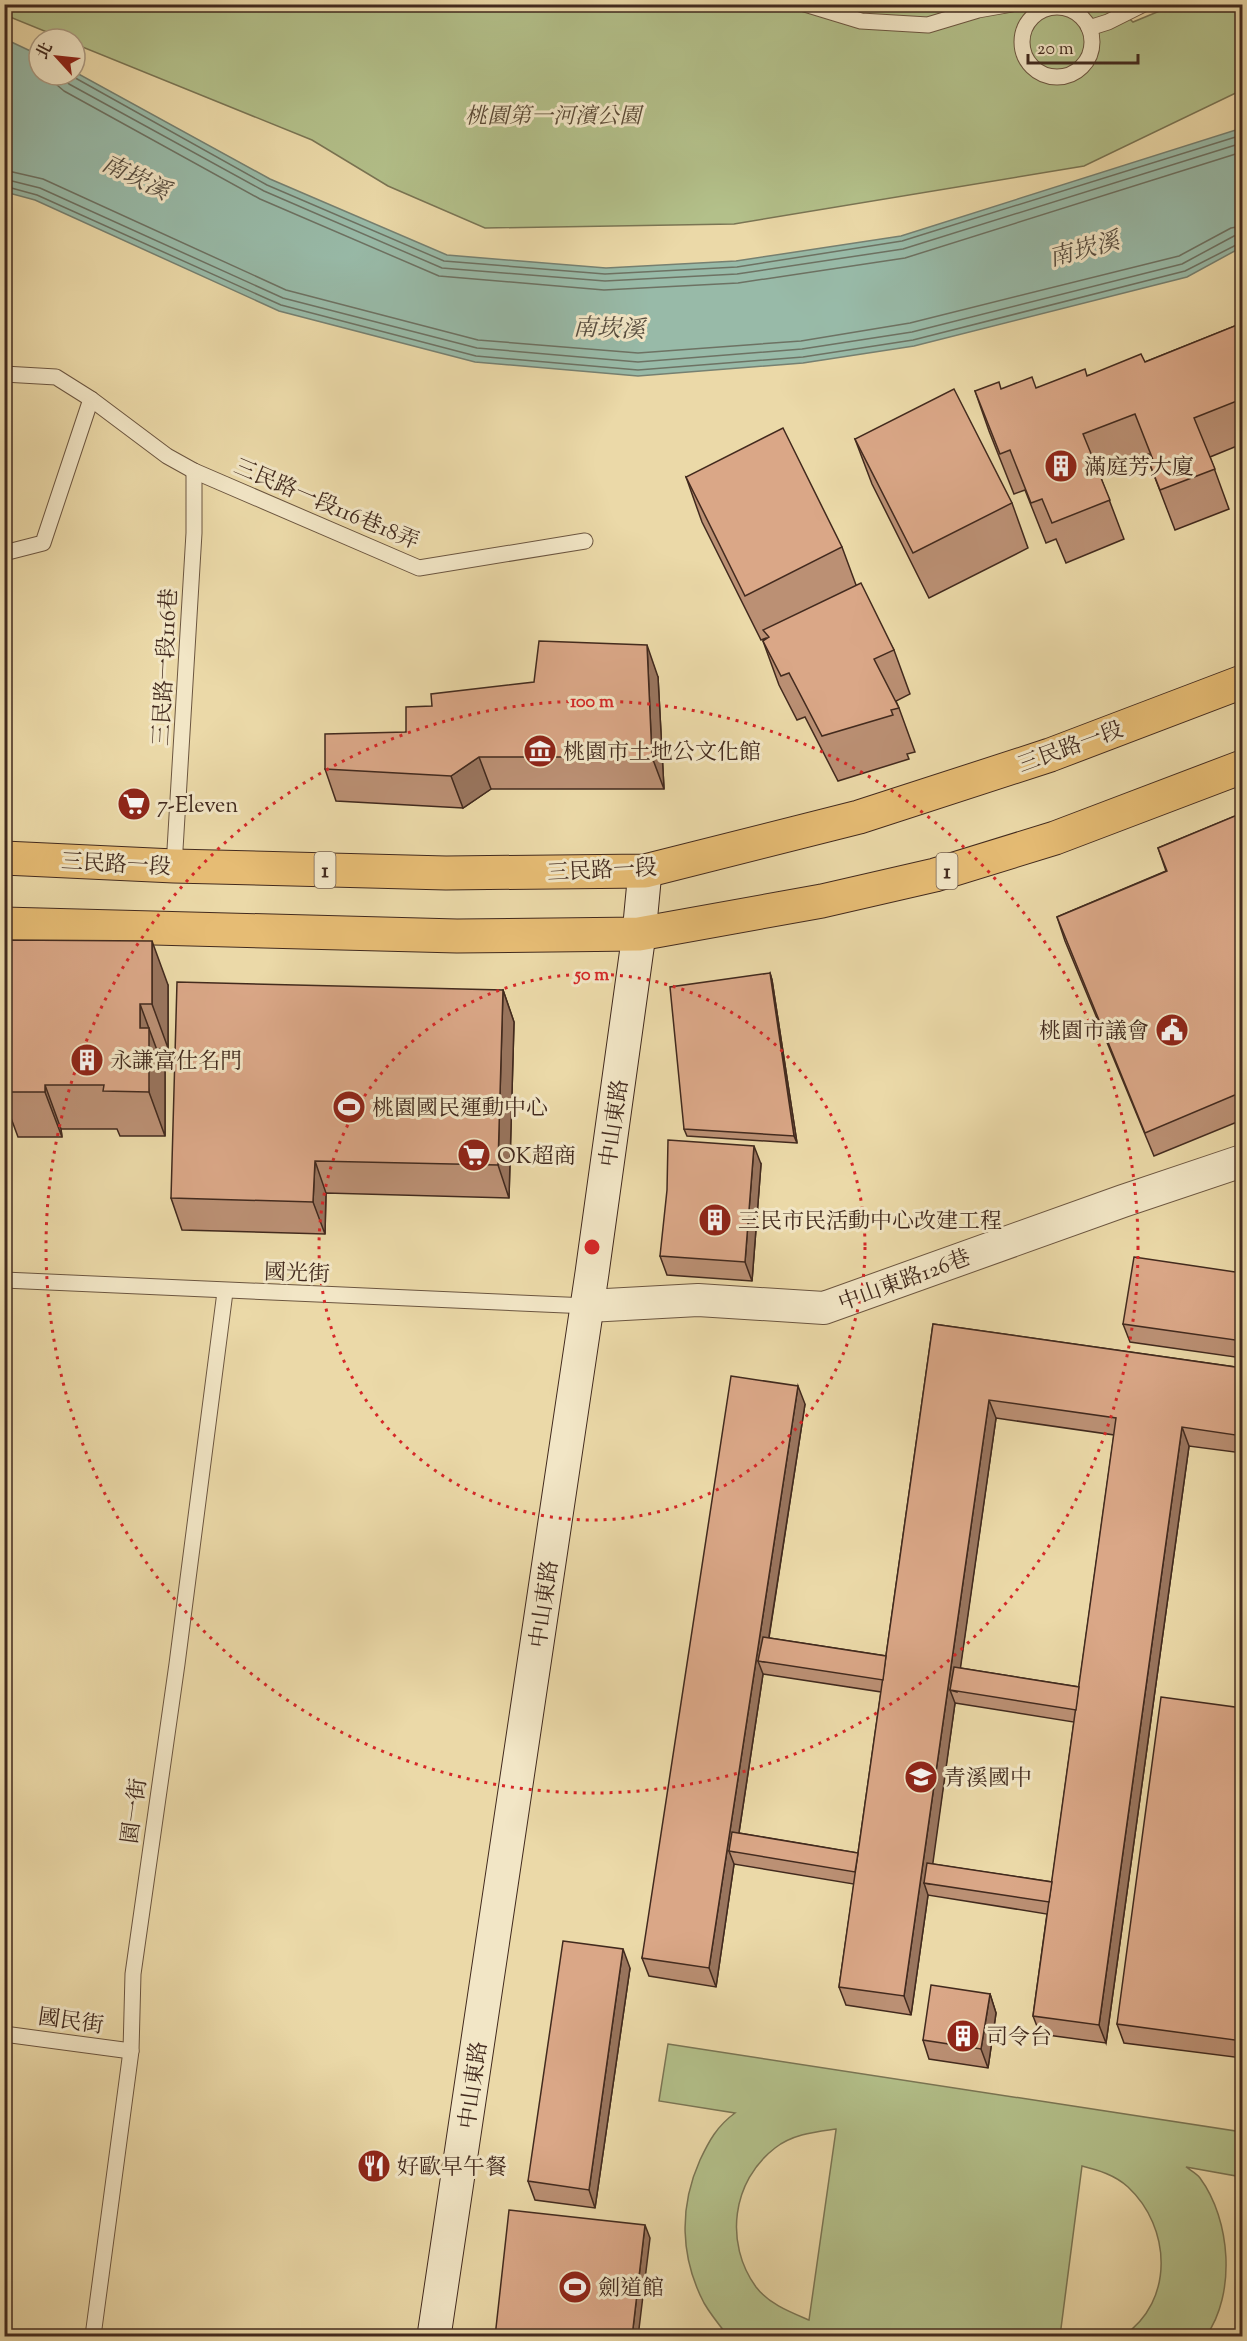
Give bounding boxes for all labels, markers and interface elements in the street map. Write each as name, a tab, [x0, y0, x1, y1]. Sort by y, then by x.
north arrow	[27, 27, 87, 87]
scale bar	[1028, 27, 1138, 65]
text: 20 m	[1037, 37, 1074, 63]
text: 北	[32, 39, 60, 64]
park label: 桃園第一河濱公園	[465, 102, 644, 134]
water label: 南崁溪	[95, 148, 178, 211]
water label: 南崁溪	[1045, 224, 1127, 277]
water label: 南崁溪	[572, 312, 648, 348]
building icon: 滿庭芳大廈	[1043, 448, 1079, 484]
street label: 三民路一段116巷18弄	[228, 452, 423, 559]
place label: 滿庭芳大廈	[1084, 453, 1194, 485]
street label: 三民路一段116巷	[147, 587, 187, 747]
text: 100 m	[570, 690, 614, 716]
street label: 三民路一段	[1014, 715, 1128, 783]
museum icon: 桃園市土地公文化館	[522, 733, 558, 769]
place label: 桃園市土地公文化館	[563, 738, 761, 770]
supermarket icon: 7-Eleven	[116, 786, 152, 822]
place label: 7-Eleven	[157, 791, 238, 823]
street label: 三民路一段	[60, 847, 172, 885]
road number: 1	[314, 852, 336, 888]
street label: 三民路一段	[546, 853, 658, 891]
road number: 1	[936, 853, 958, 889]
text: 50 m	[573, 963, 609, 989]
public building icon: 桃園市議會	[1154, 1012, 1190, 1048]
place label: 桃園市議會	[1039, 1017, 1149, 1049]
building icon: 永謙富仕名門	[69, 1042, 105, 1078]
place label: 永謙富仕名門	[110, 1047, 242, 1079]
street label: 中山東路	[594, 1078, 638, 1169]
sports icon: 桃園國民運動中心	[331, 1089, 367, 1125]
place label: 桃園國民運動中心	[372, 1094, 548, 1126]
supermarket icon: OK超商	[456, 1137, 492, 1173]
place label: OK超商	[497, 1142, 576, 1174]
building icon: 三民市民活動中心改建工程	[697, 1202, 733, 1238]
place label: 三民市民活動中心改建工程	[738, 1207, 1002, 1239]
centre of rings	[582, 1237, 602, 1257]
street label: 中山東路126巷	[834, 1243, 976, 1321]
street label: 國光街	[263, 1258, 330, 1292]
street label: 中山東路	[524, 1559, 568, 1650]
school or university icon: 青溪國中	[903, 1759, 939, 1795]
place label: 青溪國中	[944, 1764, 1032, 1796]
street label: 園一街	[116, 1777, 156, 1846]
street label: 國民街	[36, 2003, 105, 2043]
building icon: 司令台	[945, 2018, 981, 2054]
place label: 司令台	[986, 2023, 1052, 2055]
street label: 中山東路	[453, 2040, 497, 2131]
restaurant icon: 好歐早午餐	[356, 2148, 392, 2184]
place label: 好歐早午餐	[397, 2153, 507, 2185]
sports icon: 劍道館	[557, 2269, 593, 2305]
place label: 劍道館	[598, 2274, 664, 2306]

